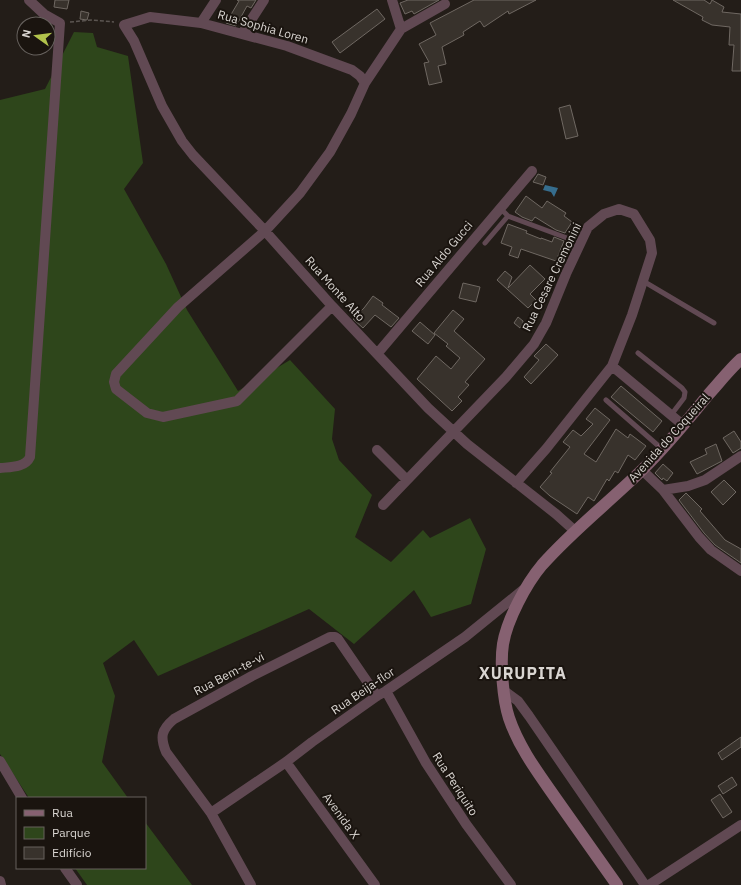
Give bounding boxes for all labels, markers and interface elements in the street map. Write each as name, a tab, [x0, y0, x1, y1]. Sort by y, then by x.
street label: Rua Sophia Loren	[216, 6, 310, 47]
north arrow	[16, 16, 56, 56]
text: N	[19, 28, 34, 39]
street label: Rua Aldo Gucci	[412, 218, 476, 290]
street label: Rua Cesare Cremonini	[519, 220, 584, 334]
street label: Rua Monte Alto	[302, 253, 369, 324]
street label: Avenida do Coqueiral	[625, 390, 712, 485]
street label: Rua Bem-te-vi	[191, 649, 267, 698]
street label: Rua Beija-flor	[328, 663, 398, 717]
district label: XURUPITA	[479, 663, 567, 683]
street label: Rua Periquito	[429, 749, 482, 818]
street label: Avenida X	[320, 790, 363, 842]
legend	[16, 797, 146, 869]
text: Rua	[52, 805, 73, 820]
text: Parque	[52, 825, 91, 840]
text: Edifício	[52, 845, 92, 860]

